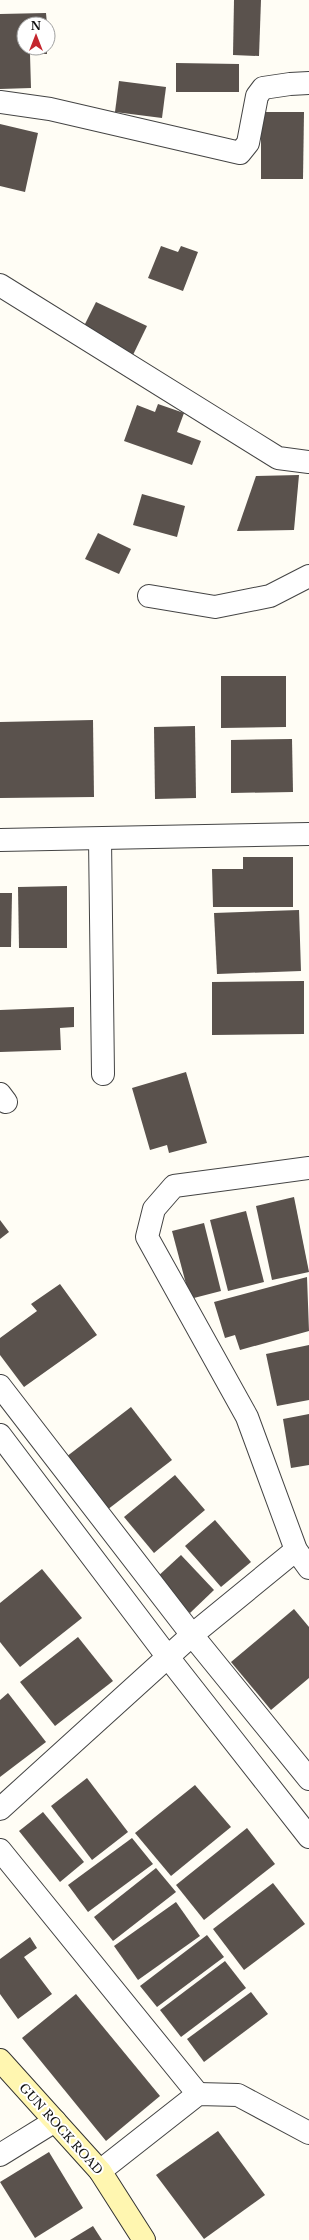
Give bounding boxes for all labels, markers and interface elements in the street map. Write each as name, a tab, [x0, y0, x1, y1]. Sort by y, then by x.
north arrow	[16, 16, 56, 56]
text: N	[31, 19, 42, 33]
street label: GUN ROCK ROAD	[16, 2080, 106, 2177]

